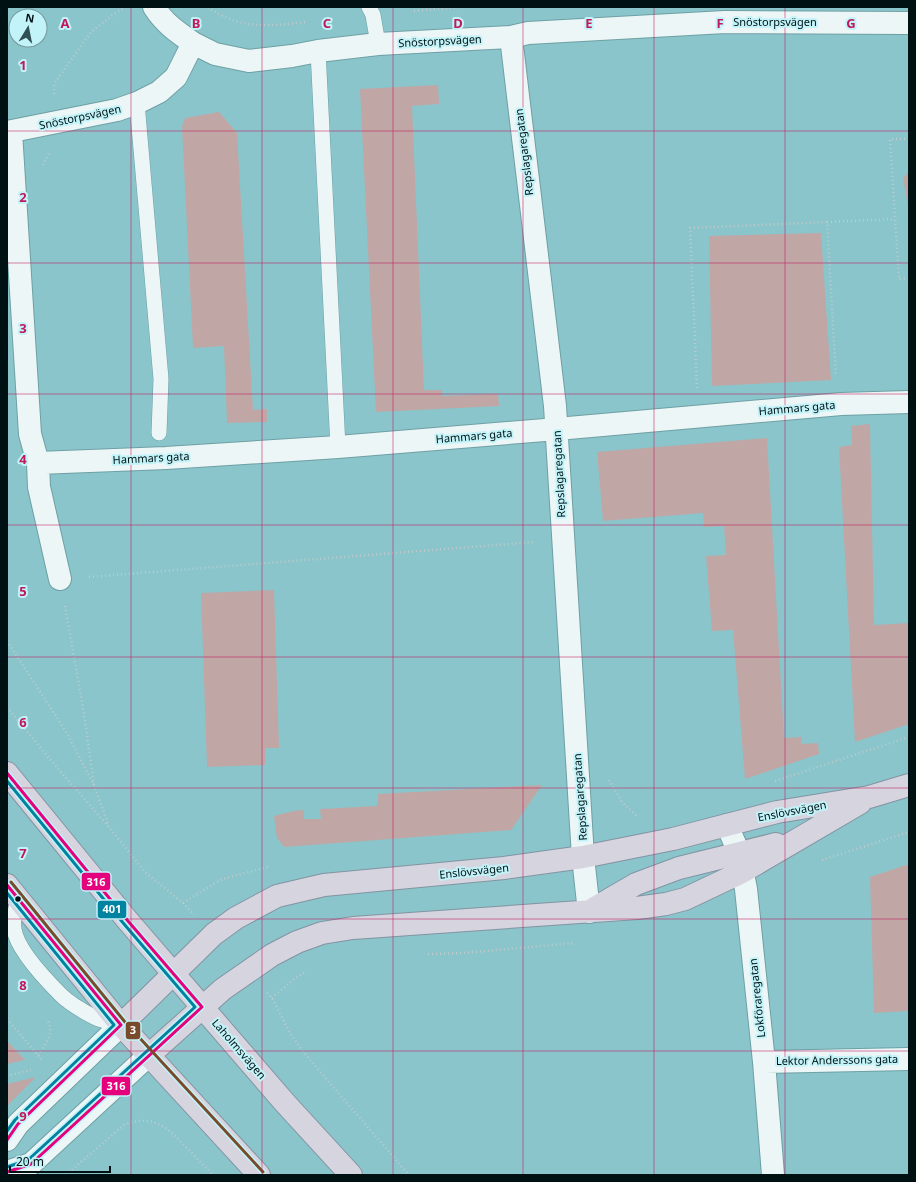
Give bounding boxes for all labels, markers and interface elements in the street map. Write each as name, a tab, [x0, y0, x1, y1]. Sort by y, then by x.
north arrow	[8, 8, 48, 48]
text: N	[24, 9, 36, 26]
text: A	[61, 14, 70, 32]
text: B	[192, 14, 200, 32]
text: C	[323, 14, 331, 32]
text: D	[453, 14, 463, 32]
text: E	[585, 14, 593, 32]
text: F	[716, 14, 724, 32]
street label: Snöstorpsvägen	[733, 14, 817, 29]
text: G	[846, 14, 856, 32]
street label: Snöstorpsvägen	[398, 31, 482, 50]
text: 1	[19, 56, 27, 74]
street label: Snöstorpsvägen	[37, 100, 122, 133]
street label: Repslagaregatan	[511, 108, 536, 196]
text: 2	[19, 188, 27, 206]
text: 3	[19, 319, 27, 337]
street label: Hammars gata	[758, 397, 836, 418]
street label: Hammars gata	[435, 425, 513, 446]
street label: Repslagaregatan	[549, 430, 568, 518]
street label: Hammars gata	[112, 448, 190, 467]
text: 4	[19, 450, 27, 468]
text: 5	[19, 582, 27, 600]
text: 6	[19, 713, 27, 731]
street label: Repslagaregatan	[569, 753, 590, 841]
street label: Enslövsvägen	[756, 796, 828, 825]
text: 7	[19, 844, 27, 862]
street label: Enslövsvägen	[438, 859, 509, 882]
line badge: 316	[81, 872, 111, 891]
text: 316	[87, 874, 105, 889]
unlabelled marker	[13, 894, 23, 904]
line badge: 401	[97, 900, 127, 919]
text: 401	[103, 901, 121, 916]
street label: Lokföraregatan	[745, 958, 768, 1038]
text: 8	[19, 976, 27, 994]
street label: Laholmsvägen	[209, 1015, 270, 1082]
line badge: 3	[125, 1021, 141, 1040]
text: 3	[130, 1022, 136, 1037]
street label: Lektor Anderssons gata	[776, 1051, 898, 1068]
line badge: 316	[101, 1076, 131, 1096]
text: 316	[107, 1078, 125, 1093]
text: 9	[19, 1107, 27, 1125]
scale bar	[10, 1148, 110, 1174]
text: 20 m	[16, 1153, 44, 1170]

